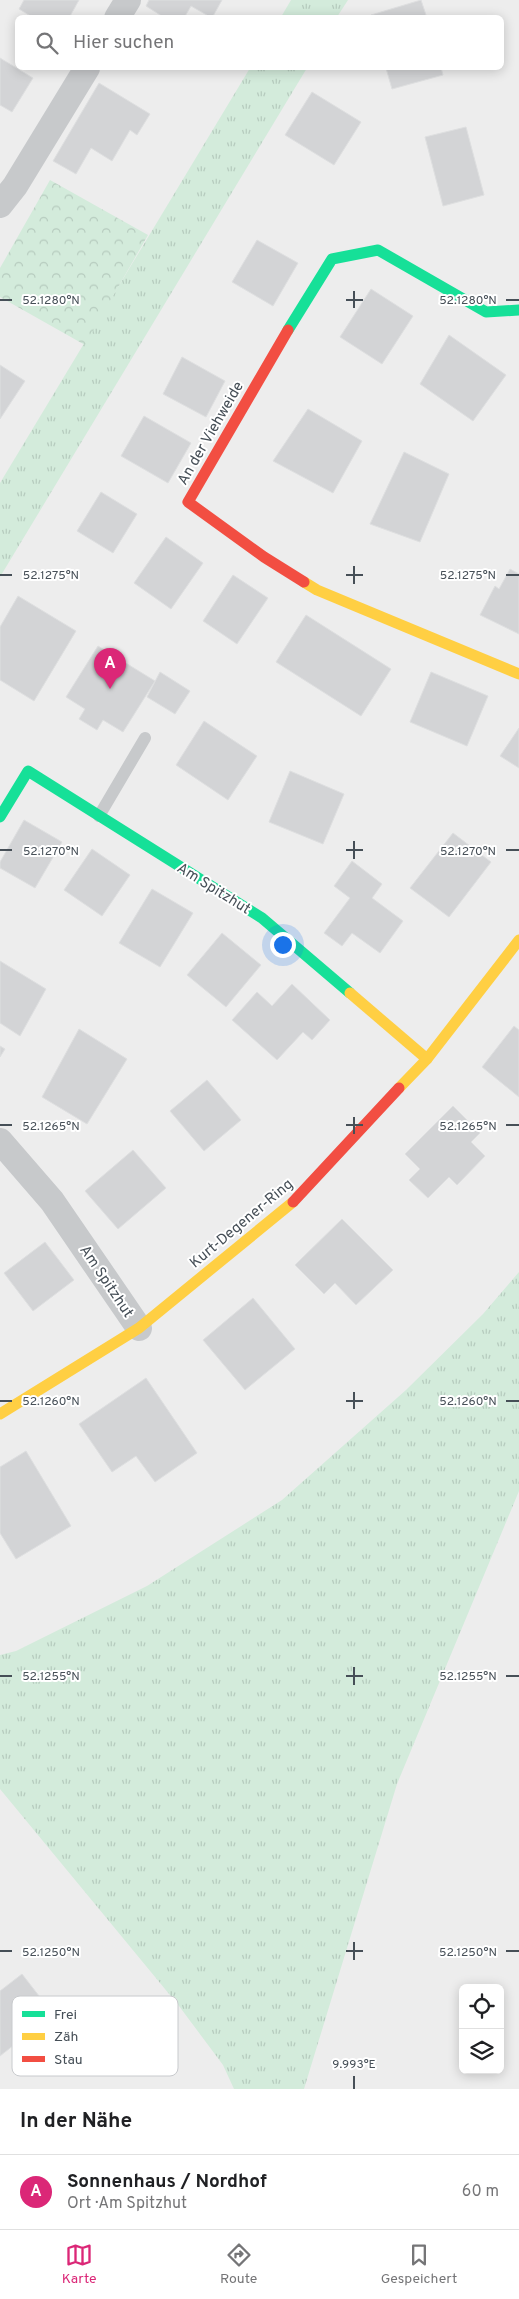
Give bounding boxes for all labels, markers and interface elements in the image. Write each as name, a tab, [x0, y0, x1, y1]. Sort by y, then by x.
search box	[15, 15, 504, 70]
icon: search	[33, 29, 61, 57]
text: Hier suchen	[73, 31, 174, 55]
text: 52.1280°N	[22, 293, 80, 309]
text: 52.1280°N	[439, 293, 497, 309]
street label: An der Viehweide	[174, 379, 249, 489]
text: 52.1275°N	[23, 568, 79, 584]
text: 52.1275°N	[440, 568, 496, 584]
pin: A	[94, 648, 126, 689]
text: 52.1270°N	[23, 844, 79, 860]
text: 52.1270°N	[440, 844, 496, 860]
street label: Am Spitzhut	[173, 859, 254, 919]
your location	[270, 932, 296, 958]
text: 52.1265°N	[22, 1119, 80, 1135]
text: 52.1265°N	[439, 1119, 497, 1135]
street label: Kurt-Degener-Ring	[186, 1175, 298, 1273]
street label: Am Spitzhut	[75, 1242, 137, 1322]
text: 52.1260°N	[22, 1394, 80, 1410]
text: 52.1260°N	[439, 1394, 497, 1410]
text: 52.1255°N	[22, 1669, 80, 1685]
text: 52.1255°N	[439, 1669, 497, 1685]
text: 52.1250°N	[22, 1945, 80, 1961]
text: 52.1250°N	[439, 1945, 497, 1961]
map controls	[459, 1984, 504, 2074]
button: locate	[459, 1984, 504, 2029]
legend	[12, 1996, 178, 2076]
text: Frei	[54, 2007, 77, 2024]
text: Zäh	[54, 2029, 78, 2046]
button: layers	[459, 2029, 504, 2074]
text: Stau	[54, 2052, 83, 2069]
text: 9.993°E	[332, 2057, 376, 2073]
text: In der Nähe	[20, 2108, 132, 2135]
text: Sonnenhaus / Nordhof	[67, 2170, 267, 2194]
text: A	[30, 2182, 42, 2202]
text: 60 m	[462, 2182, 499, 2202]
text: Ort · Am Spitzhut	[67, 2194, 187, 2214]
tab: Karte	[62, 2241, 97, 2288]
tab: Route	[220, 2241, 257, 2288]
tab: Gespeichert	[381, 2241, 457, 2288]

